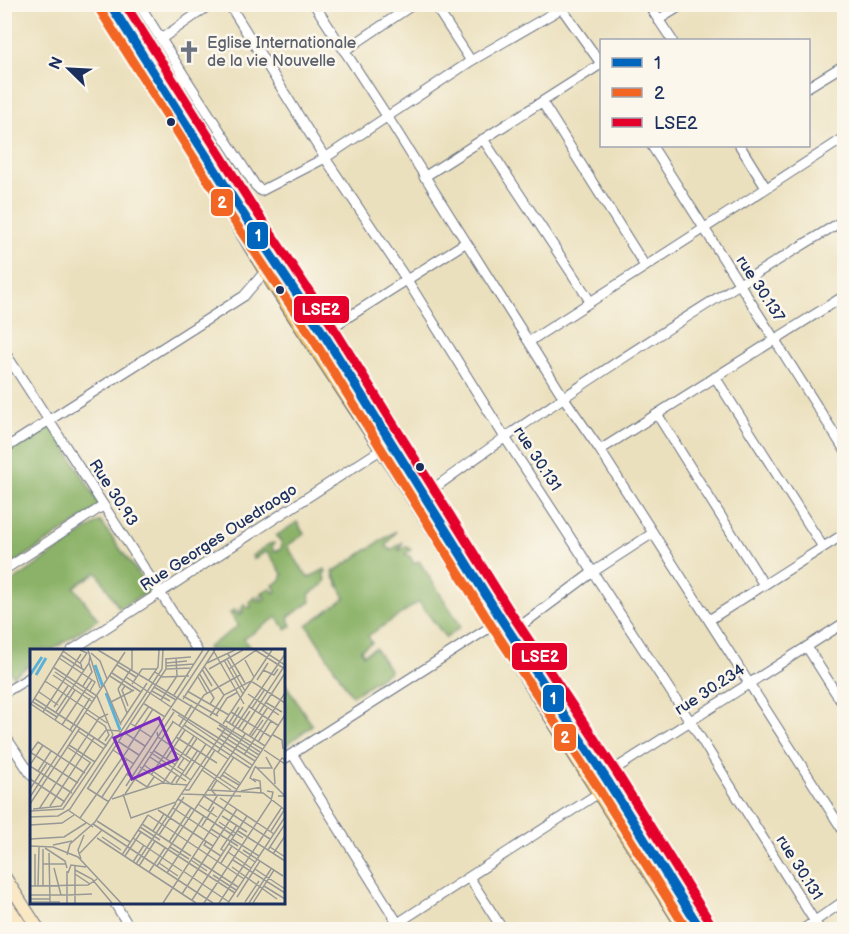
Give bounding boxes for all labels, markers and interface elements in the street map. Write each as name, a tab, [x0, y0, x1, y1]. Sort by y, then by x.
place label: Eglise Internationale de la vie Nouvelle	[207, 34, 357, 71]
north arrow	[39, 39, 99, 99]
church icon: Eglise Internationale de la vie Nouvelle	[176, 39, 202, 65]
legend	[600, 39, 810, 147]
text: 1	[654, 53, 661, 74]
text: N	[46, 54, 68, 73]
text: 2	[654, 83, 665, 104]
text: LSE2	[654, 113, 698, 134]
unlabelled marker	[165, 116, 177, 128]
line badge: 2	[210, 188, 234, 217]
text: 2	[217, 194, 227, 213]
line badge: 1	[246, 221, 269, 250]
text: 1	[255, 227, 261, 246]
street label: rue 30.137	[732, 252, 788, 326]
unlabelled marker	[274, 284, 286, 296]
line badge: LSE2	[293, 295, 350, 324]
text: LSE2	[302, 301, 341, 320]
street label: rue 30.131	[509, 423, 565, 495]
street label: Rue 30.93	[84, 456, 142, 530]
unlabelled marker	[414, 461, 426, 473]
street label: Rue Georges Ouedraogo	[137, 480, 301, 596]
line badge: LSE2	[511, 642, 568, 671]
text: LSE2	[521, 648, 560, 667]
inset map	[30, 649, 285, 904]
street label: rue 30.234	[671, 660, 749, 720]
line badge: 1	[542, 684, 565, 713]
text: 1	[550, 690, 556, 709]
line badge: 2	[553, 723, 577, 752]
text: 2	[560, 729, 570, 748]
street label: rue 30.131	[772, 832, 826, 904]

